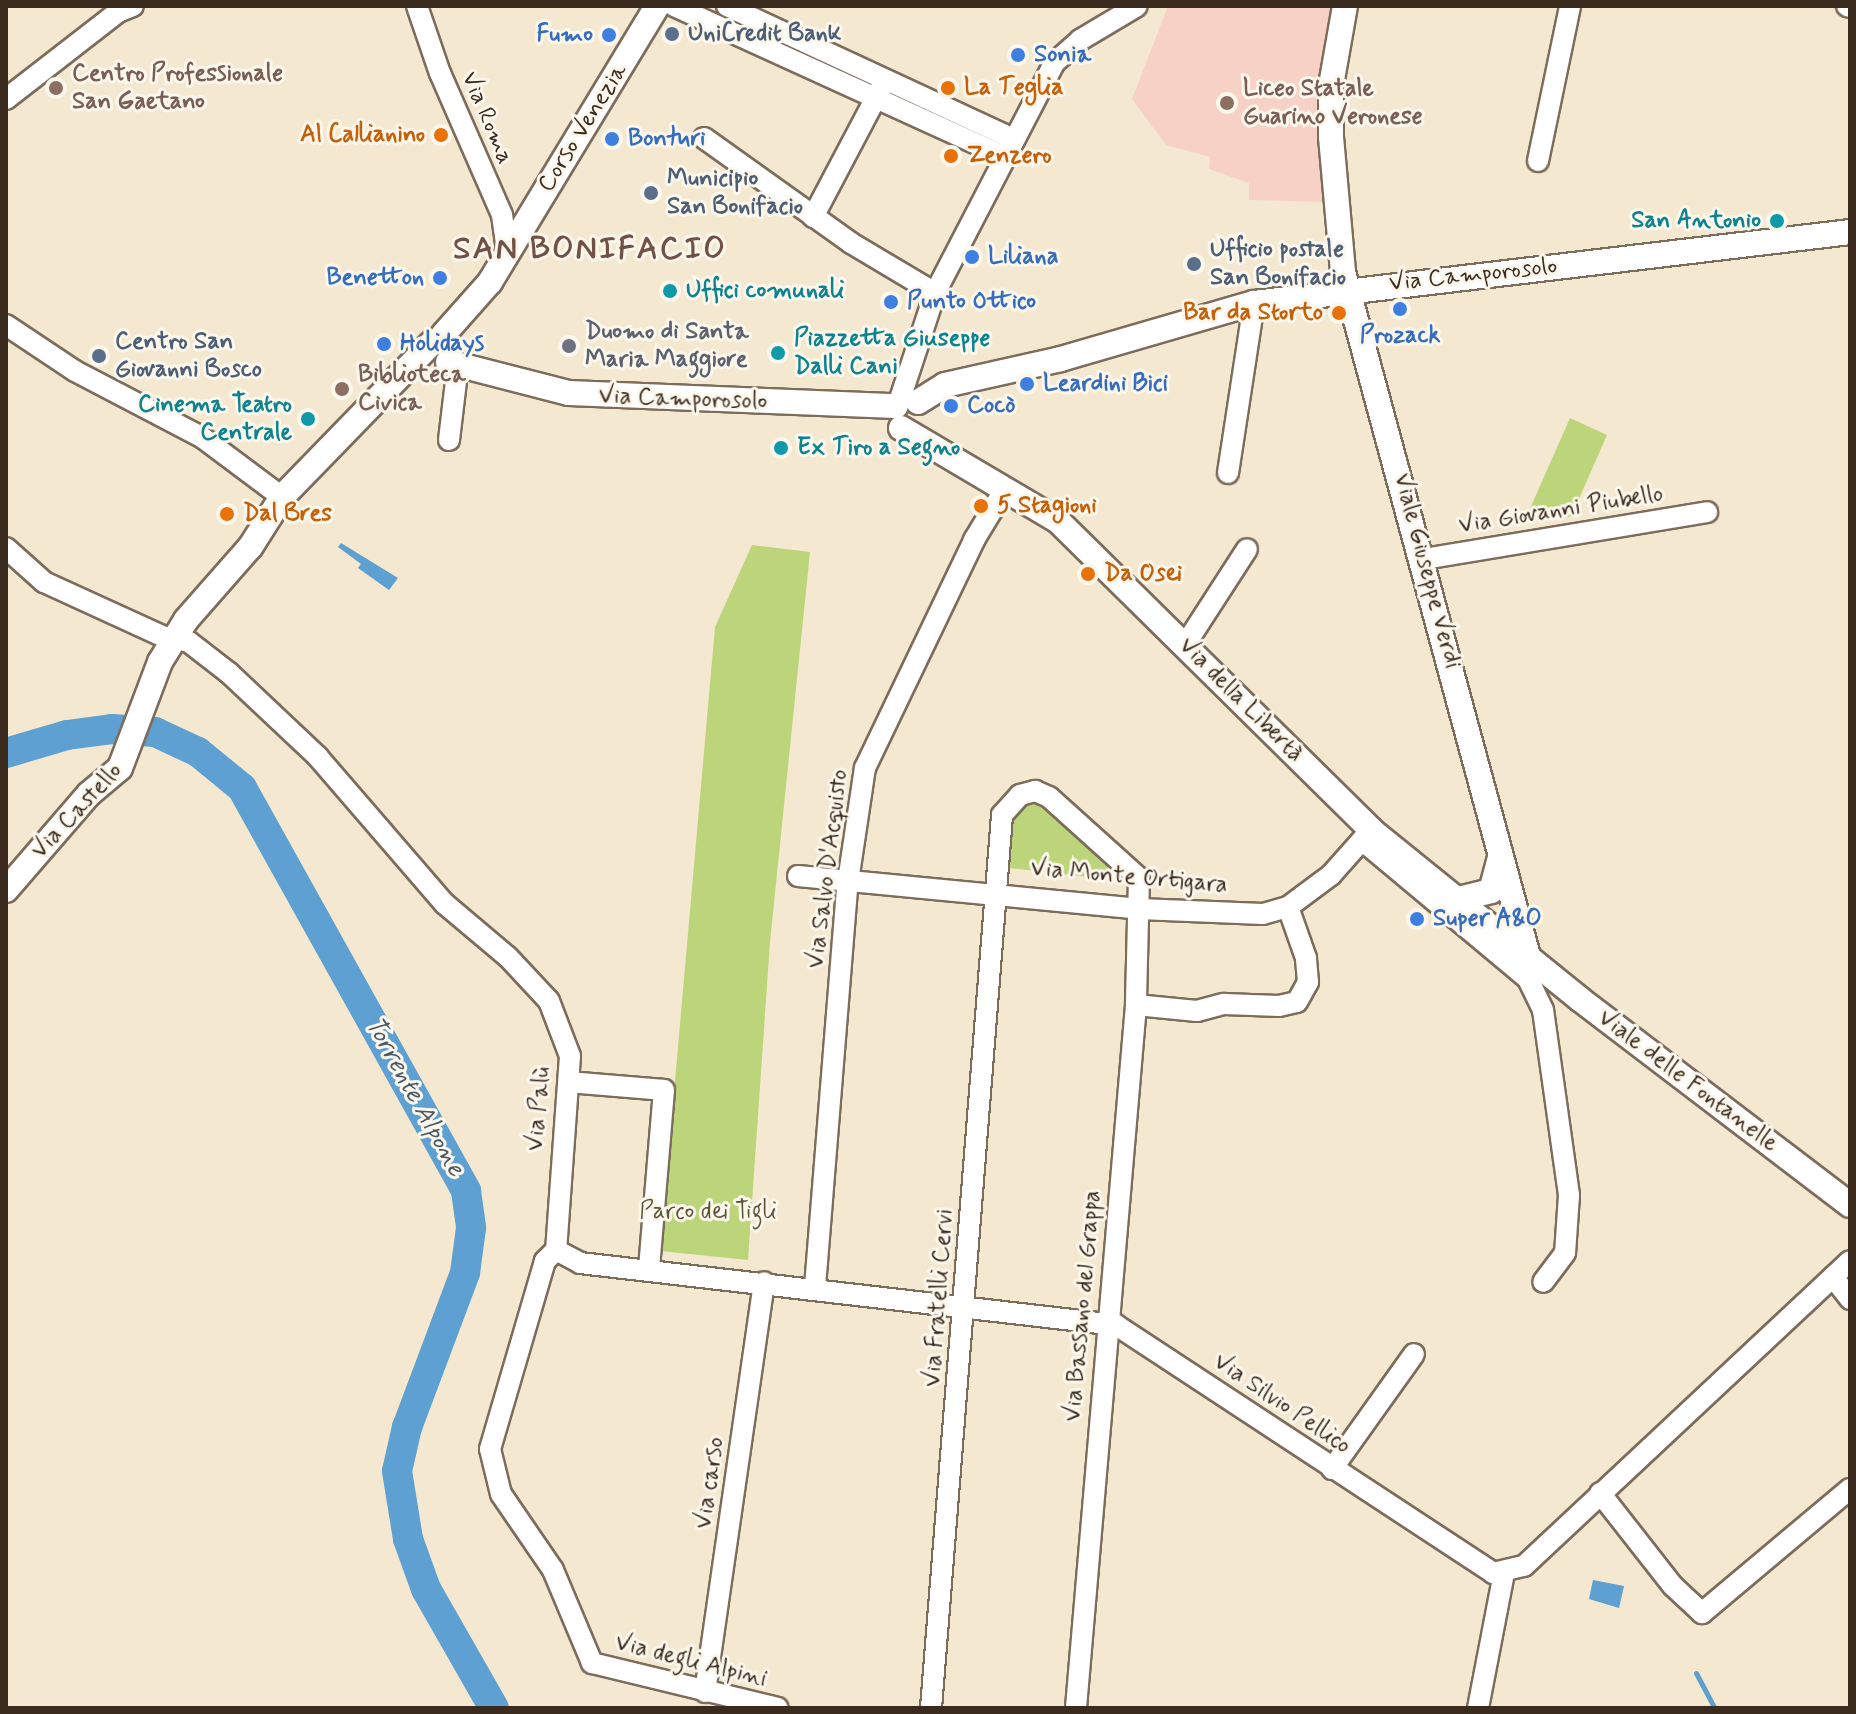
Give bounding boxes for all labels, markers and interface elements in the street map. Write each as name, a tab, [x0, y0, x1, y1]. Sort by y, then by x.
place label: UniCredit Bank	[688, 20, 841, 48]
place label: Fumo	[537, 21, 593, 49]
marker: UniCredit Bank	[663, 25, 681, 43]
marker: Fumo	[600, 26, 618, 44]
place label: Sonia	[1034, 41, 1091, 69]
marker: Sonia	[1009, 46, 1027, 64]
street label: Corso Venezia	[533, 59, 633, 197]
place label: Centro Professionale San Gaetano	[72, 60, 283, 116]
street label: Via Roma	[455, 67, 519, 169]
place label: La Teglia	[964, 74, 1057, 102]
place label: Liceo Statale Guarino Veronese	[1243, 75, 1422, 131]
marker: Centro Professionale San Gaetano	[47, 79, 65, 97]
marker: La Teglia	[939, 79, 957, 97]
marker: Liceo Statale Guarino Veronese	[1218, 94, 1236, 112]
place label: Al Callianino	[296, 121, 425, 149]
place label: Bonturi	[628, 125, 705, 153]
marker: Al Callianino	[432, 126, 450, 144]
marker: Bonturi	[603, 130, 621, 148]
place label: Zenzero	[967, 142, 1052, 170]
marker: Zenzero	[942, 147, 960, 165]
place label: Municipio San Bonifacio	[667, 165, 806, 221]
marker: Municipio San Bonifacio	[642, 184, 660, 202]
place label: San Antonio	[1635, 207, 1761, 235]
marker: San Antonio	[1768, 212, 1786, 230]
district label: SAN BONIFACIO	[452, 230, 728, 268]
place label: Ufficio postale San Bonifacio	[1210, 236, 1349, 292]
place label: Liliana	[988, 243, 1058, 271]
marker: Liliana	[963, 248, 981, 266]
street label: Via Camporosolo	[1389, 252, 1557, 298]
marker: Ufficio postale San Bonifacio	[1185, 255, 1203, 273]
place label: Benetton	[326, 264, 424, 292]
marker: Benetton	[431, 269, 449, 287]
place label: Uffici comunali	[686, 277, 843, 305]
marker: Uffici comunali	[661, 282, 679, 300]
place label: Punto Ottico	[907, 288, 1037, 316]
marker: Punto Ottico	[882, 293, 900, 311]
place label: Bar da Storto	[1184, 299, 1323, 327]
marker: Prozack	[1391, 300, 1409, 318]
marker: Bar da Storto	[1330, 304, 1348, 322]
place label: Duomo di Santa Maria Maggiore	[585, 318, 748, 374]
place label: Prozack	[1360, 322, 1440, 350]
place label: Piazzetta Giuseppe Dalli Cani	[794, 325, 986, 381]
place label: Centro San Giovanni Bosco	[115, 328, 260, 384]
place label: Holidays	[400, 330, 484, 358]
marker: Holidays	[375, 335, 393, 353]
marker: Duomo di Santa Maria Maggiore	[560, 337, 578, 355]
marker: Piazzetta Giuseppe Dalli Cani	[769, 344, 787, 362]
marker: Centro San Giovanni Bosco	[90, 347, 108, 365]
place label: Biblioteca Civica	[358, 361, 466, 417]
place label: Leardini Bici	[1043, 370, 1170, 398]
marker: Leardini Bici	[1018, 375, 1036, 393]
marker: Biblioteca Civica	[333, 380, 351, 398]
street label: Via Camporosolo	[599, 382, 767, 416]
place label: Cinema Teatro Centrale	[138, 391, 292, 447]
place label: Cocò	[967, 392, 1016, 420]
marker: Cocò	[942, 397, 960, 415]
marker: Cinema Teatro Centrale	[299, 410, 317, 428]
place label: Ex Tiro a Segno	[797, 434, 956, 462]
marker: Ex Tiro a Segno	[772, 439, 790, 457]
street label: Viale Giuseppe Verdi	[1387, 471, 1467, 671]
street label: Via Giovanni Piubello	[1459, 480, 1663, 540]
place label: 5 Stagioni	[997, 492, 1097, 520]
marker: 5 Stagioni	[972, 497, 990, 515]
place label: Dal Bres	[243, 500, 329, 528]
marker: Dal Bres	[218, 505, 236, 523]
place label: Da Osei	[1104, 560, 1183, 588]
marker: Da Osei	[1079, 565, 1097, 583]
street label: Via della Libertà	[1173, 632, 1309, 768]
street label: Via Castello	[26, 758, 128, 864]
street label: Via Salvo D'Acquisto	[802, 769, 854, 969]
street label: Via Monte Ortigara	[1029, 854, 1229, 900]
place label: Super A&O	[1433, 905, 1542, 933]
marker: Super A&O	[1408, 910, 1426, 928]
street label: Viale delle Fontanelle	[1595, 1006, 1781, 1156]
water label: Torrente Alpone	[357, 1012, 471, 1182]
street label: Via Palù	[521, 1067, 557, 1151]
street label: Via Bassano del Grappa	[1059, 1190, 1107, 1422]
park label: Parco dei Tigli	[639, 1198, 777, 1226]
street label: Via Fratelli Cervi	[918, 1209, 960, 1387]
street label: Via Silvio Pellico	[1208, 1348, 1356, 1460]
street label: Via carso	[689, 1436, 731, 1530]
street label: Via degli Alpini	[612, 1628, 770, 1694]

